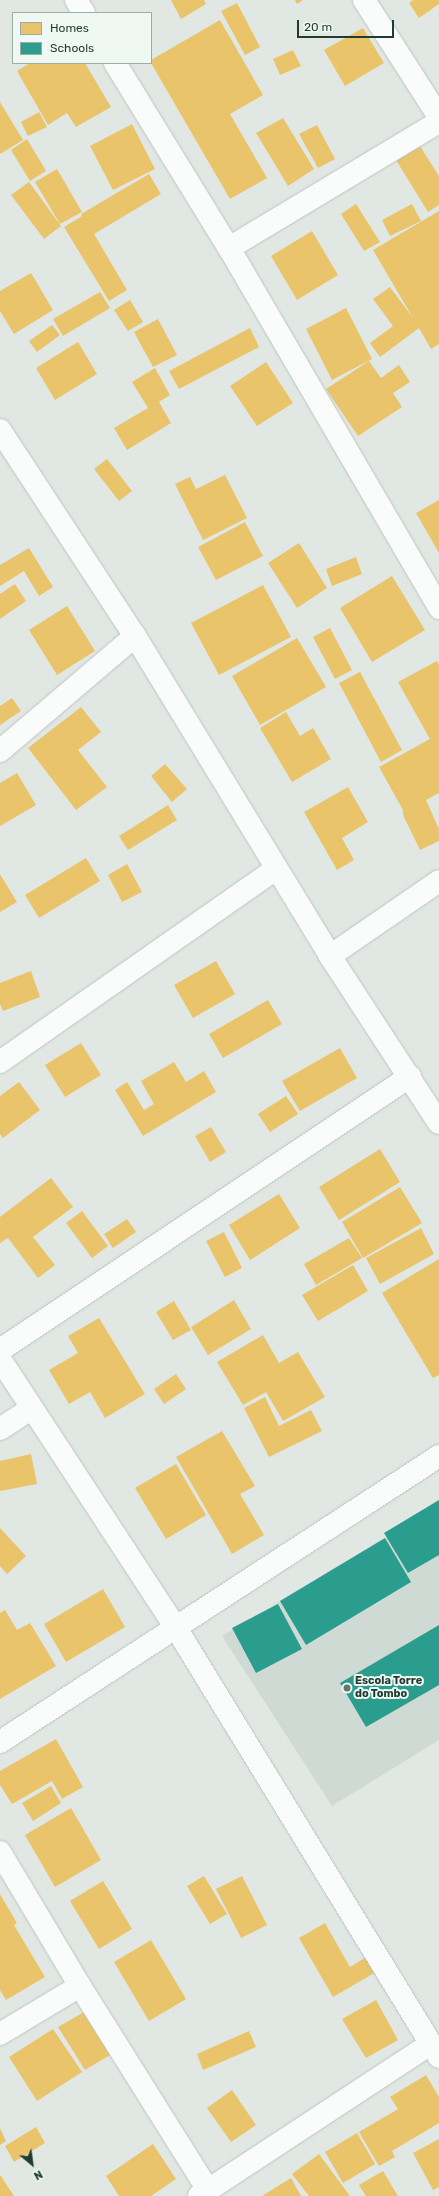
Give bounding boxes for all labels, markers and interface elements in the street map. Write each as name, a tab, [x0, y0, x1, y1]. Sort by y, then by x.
legend	[12, 12, 152, 64]
scale bar	[299, 12, 396, 38]
text: 20 m	[304, 20, 332, 34]
text: Homes	[50, 21, 89, 35]
text: Schools	[50, 41, 94, 55]
place label: Escola Torre do Tombo	[355, 1675, 422, 1701]
marker: Escola Torre do Tombo	[342, 1683, 352, 1693]
north arrow	[12, 2144, 52, 2184]
text: N	[31, 2167, 45, 2183]

